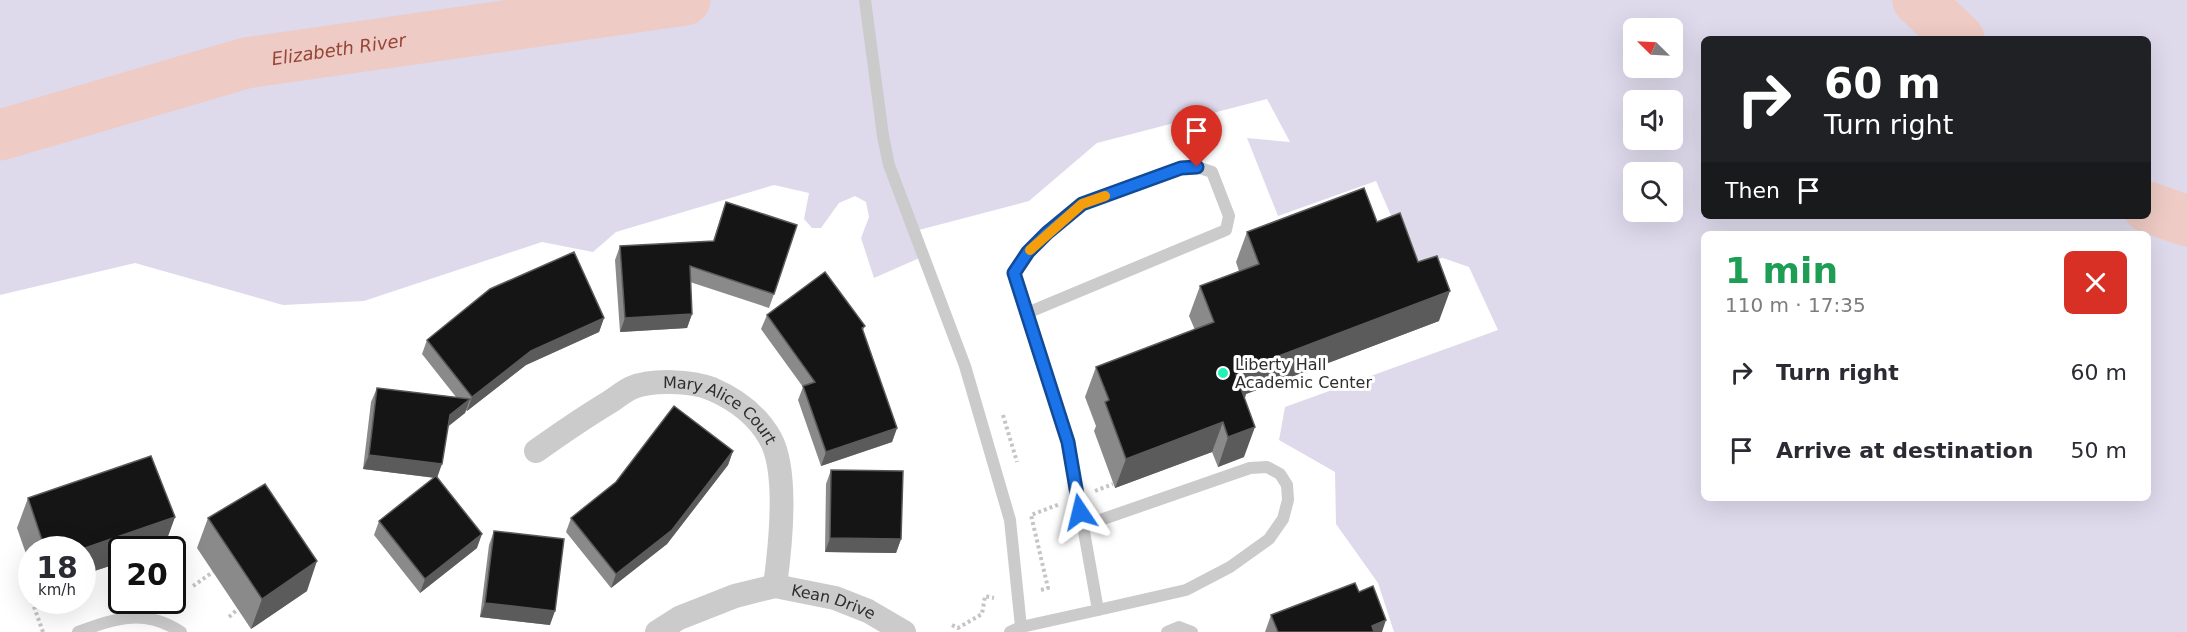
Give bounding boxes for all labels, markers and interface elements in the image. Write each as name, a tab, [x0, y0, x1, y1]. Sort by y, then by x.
north arrow	[1623, 18, 1683, 78]
map controls	[1623, 18, 1683, 222]
water label: Elizabeth River	[270, 29, 409, 69]
text: 60 m	[1824, 59, 1941, 108]
icon: right	[1725, 60, 1803, 138]
button: sound	[1623, 90, 1683, 150]
pin	[1171, 105, 1222, 167]
text: Turn right	[1824, 109, 1953, 140]
icon: arrive	[1180, 114, 1213, 147]
button: search	[1623, 162, 1683, 222]
icon: arrive	[1792, 174, 1825, 207]
text: Then	[1725, 178, 1780, 203]
text: 1 min	[1725, 250, 1838, 291]
button: close	[2064, 251, 2127, 314]
text: 110 m · 17:35	[1725, 293, 1866, 317]
place label: Liberty Hall Academic Center	[1235, 355, 1372, 392]
icon: right	[1725, 356, 1758, 389]
text: Turn right	[1776, 360, 1899, 385]
text: 60 m	[2071, 360, 2127, 385]
marker: Liberty Hall Academic Center	[1216, 366, 1230, 380]
street label: Mary Alice Court	[663, 373, 781, 447]
icon: arrive	[1725, 434, 1758, 467]
text: Arrive at destination	[1776, 438, 2033, 463]
text: 50 m	[2071, 438, 2127, 463]
position arrow	[1048, 480, 1112, 544]
speed limit sign: 20	[108, 536, 186, 614]
text: 18	[36, 550, 78, 585]
street label: Kean Drive	[790, 580, 879, 623]
text: km/h	[38, 581, 76, 599]

